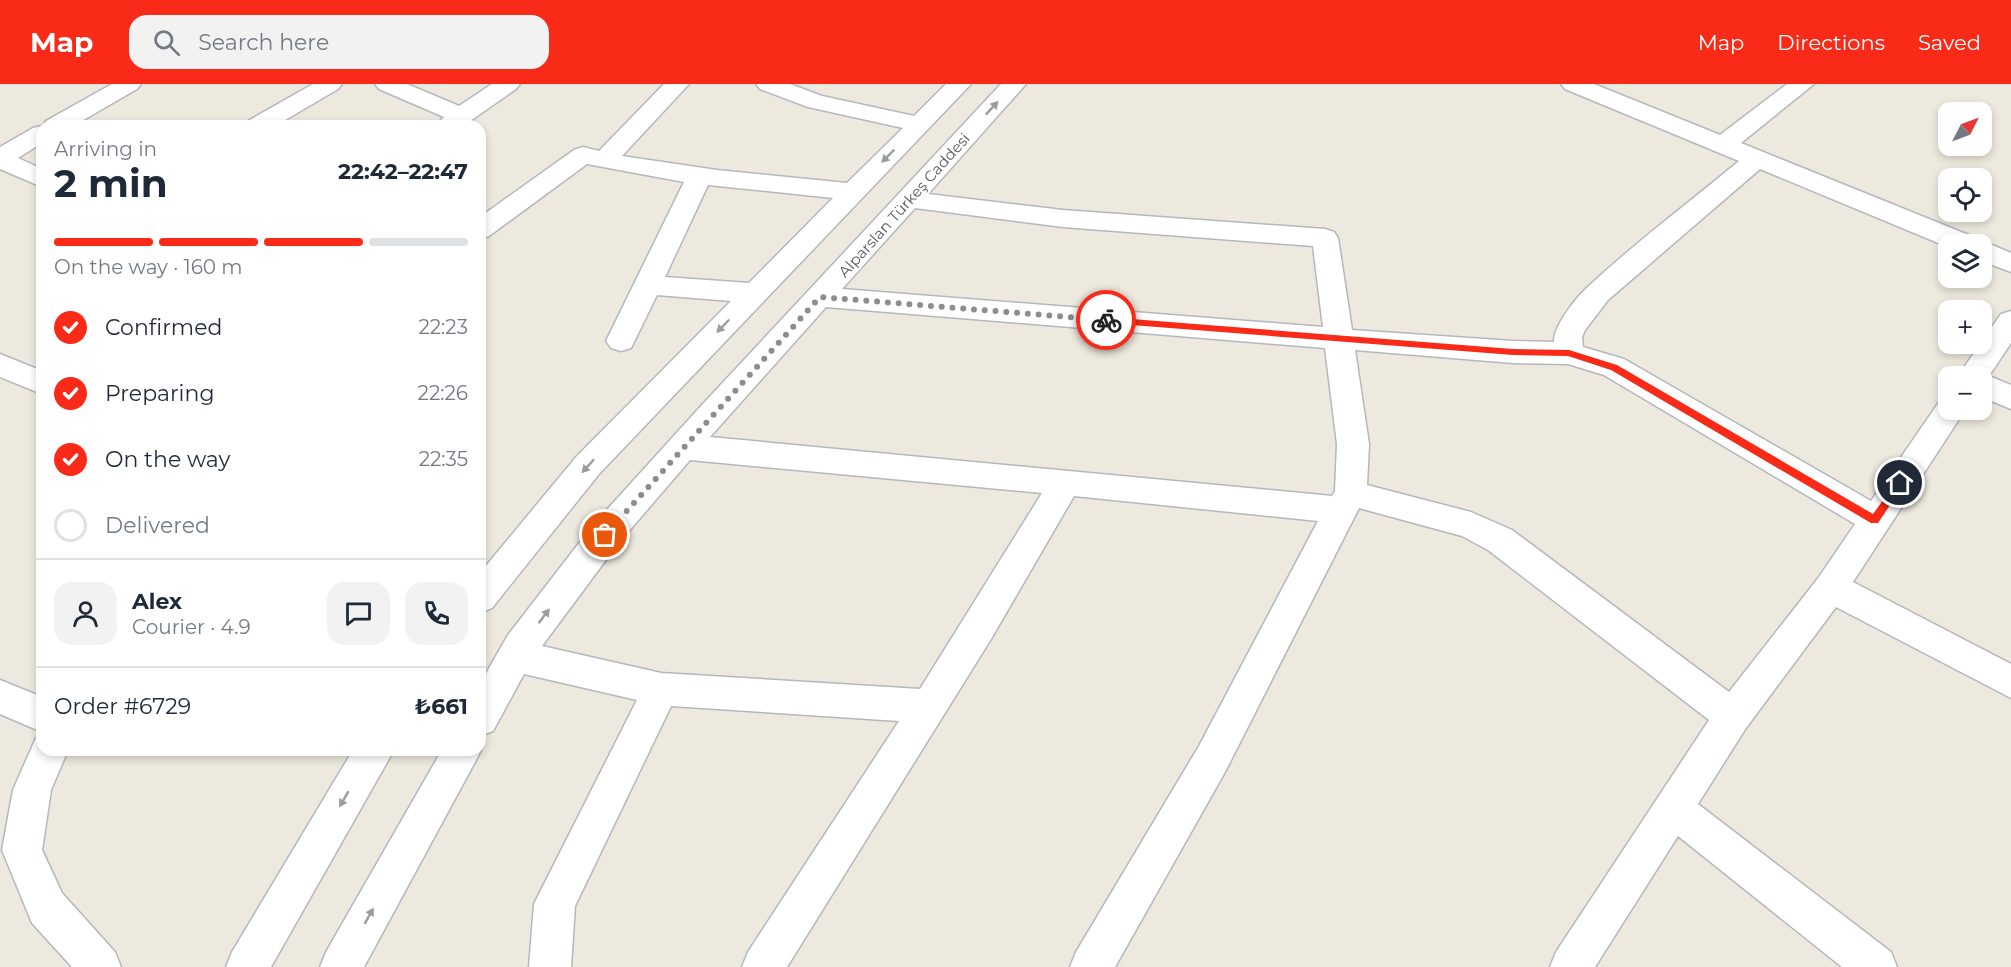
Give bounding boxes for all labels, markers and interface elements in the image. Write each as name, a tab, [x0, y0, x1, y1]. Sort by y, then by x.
search box	[129, 15, 549, 69]
text: Map	[30, 25, 93, 59]
icon: search	[150, 26, 183, 59]
text: Search here	[198, 29, 329, 56]
text: Map	[1698, 30, 1744, 55]
text: Directions	[1777, 30, 1885, 55]
text: Saved	[1918, 30, 1981, 55]
one-way arrow	[985, 100, 999, 115]
north arrow	[1938, 102, 1992, 156]
map controls	[1938, 102, 1992, 420]
street label: Alparslan Türkeş Caddesi	[834, 129, 974, 281]
text: Arriving in	[54, 137, 157, 161]
one-way arrow	[882, 148, 896, 162]
text: 22:42–22:47	[338, 158, 468, 185]
text: 2 min	[54, 159, 168, 207]
button: locate	[1938, 168, 1992, 222]
button: layers	[1938, 234, 1992, 288]
text: On the way · 160 m	[54, 255, 243, 279]
courier	[1076, 290, 1136, 350]
button: +	[1938, 300, 1992, 354]
icon: bike	[1090, 304, 1123, 337]
icon: check	[54, 311, 87, 344]
text: Confirmed	[105, 314, 222, 341]
text: 22:23	[418, 315, 468, 339]
one-way arrow	[717, 319, 731, 333]
button: −	[1938, 366, 1992, 420]
icon: check	[54, 377, 87, 410]
text: Preparing	[105, 380, 214, 407]
text: 22:26	[418, 381, 468, 405]
icon: check	[54, 443, 87, 476]
text: On the way	[105, 446, 230, 473]
text: 22:35	[419, 447, 468, 471]
pin	[1874, 457, 1925, 508]
one-way arrow	[582, 458, 595, 473]
icon: home	[1883, 466, 1916, 499]
pin	[579, 509, 630, 560]
text: Delivered	[105, 512, 210, 539]
icon: bag	[588, 518, 621, 551]
button: person	[54, 582, 117, 645]
button: chat	[327, 582, 390, 645]
button: phone	[405, 582, 468, 645]
text: Alex	[132, 588, 182, 615]
one-way arrow	[538, 608, 551, 624]
text: Courier · 4.9	[132, 615, 251, 639]
text: Order #6729	[54, 693, 191, 720]
text: ₺661	[415, 693, 468, 720]
one-way arrow	[339, 791, 349, 808]
one-way arrow	[364, 907, 374, 924]

